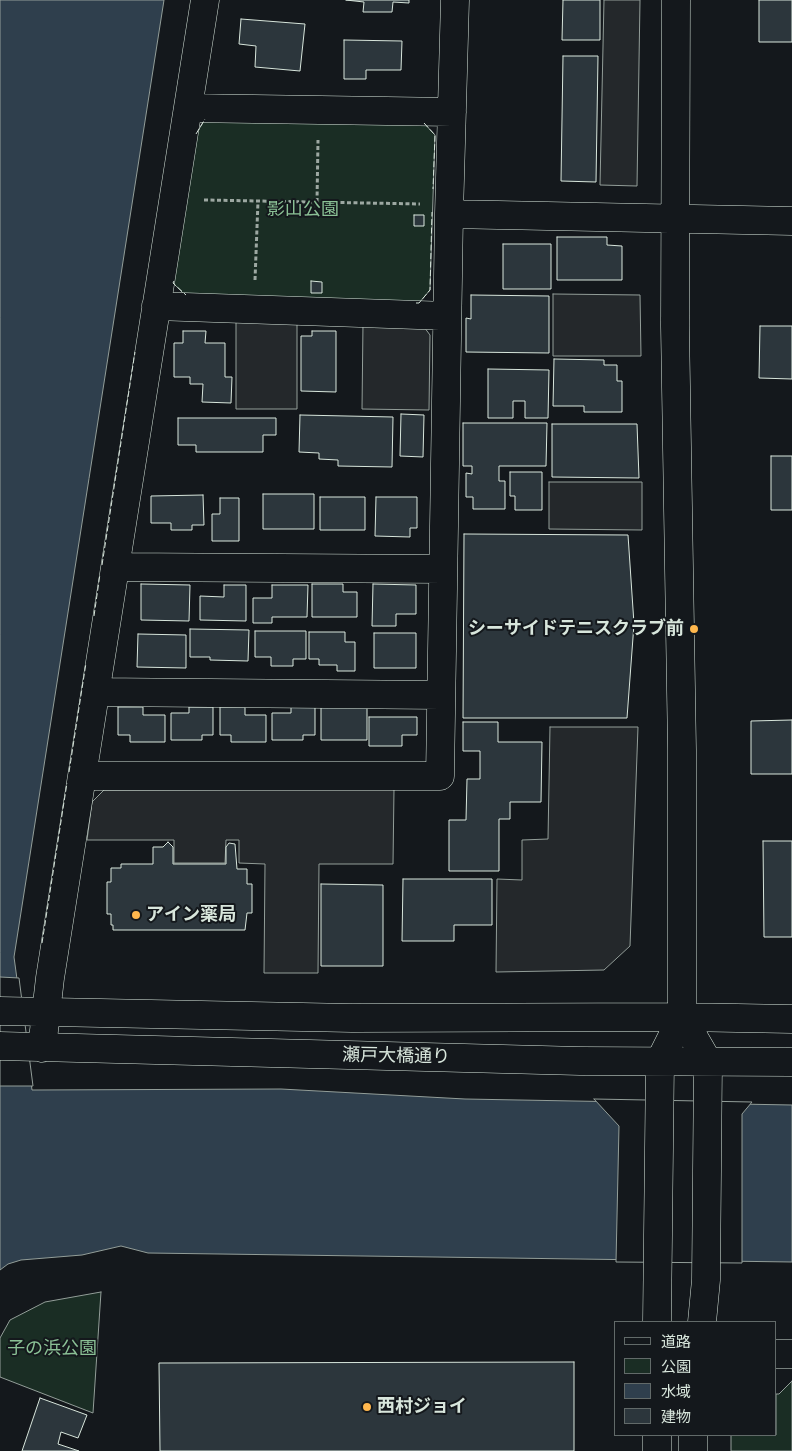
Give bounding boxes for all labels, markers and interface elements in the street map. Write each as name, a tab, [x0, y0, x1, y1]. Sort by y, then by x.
park label: 影山公園	[267, 199, 339, 221]
place label: シーサイドテニスクラブ前	[468, 618, 684, 640]
marker: シーサイドテニスクラブ前	[688, 623, 700, 635]
place label: アイン薬局	[146, 904, 236, 926]
marker: アイン薬局	[130, 909, 142, 921]
street label: 瀬戸大橋通り	[342, 1044, 450, 1068]
legend	[614, 1321, 777, 1436]
text: 道路	[661, 1332, 691, 1351]
park label: 子の浜公園	[7, 1338, 97, 1360]
text: 公園	[661, 1357, 691, 1376]
text: 水域	[661, 1382, 691, 1401]
place label: 西村ジョイ	[377, 1396, 467, 1418]
marker: 西村ジョイ	[361, 1401, 373, 1413]
text: 建物	[661, 1407, 691, 1426]

